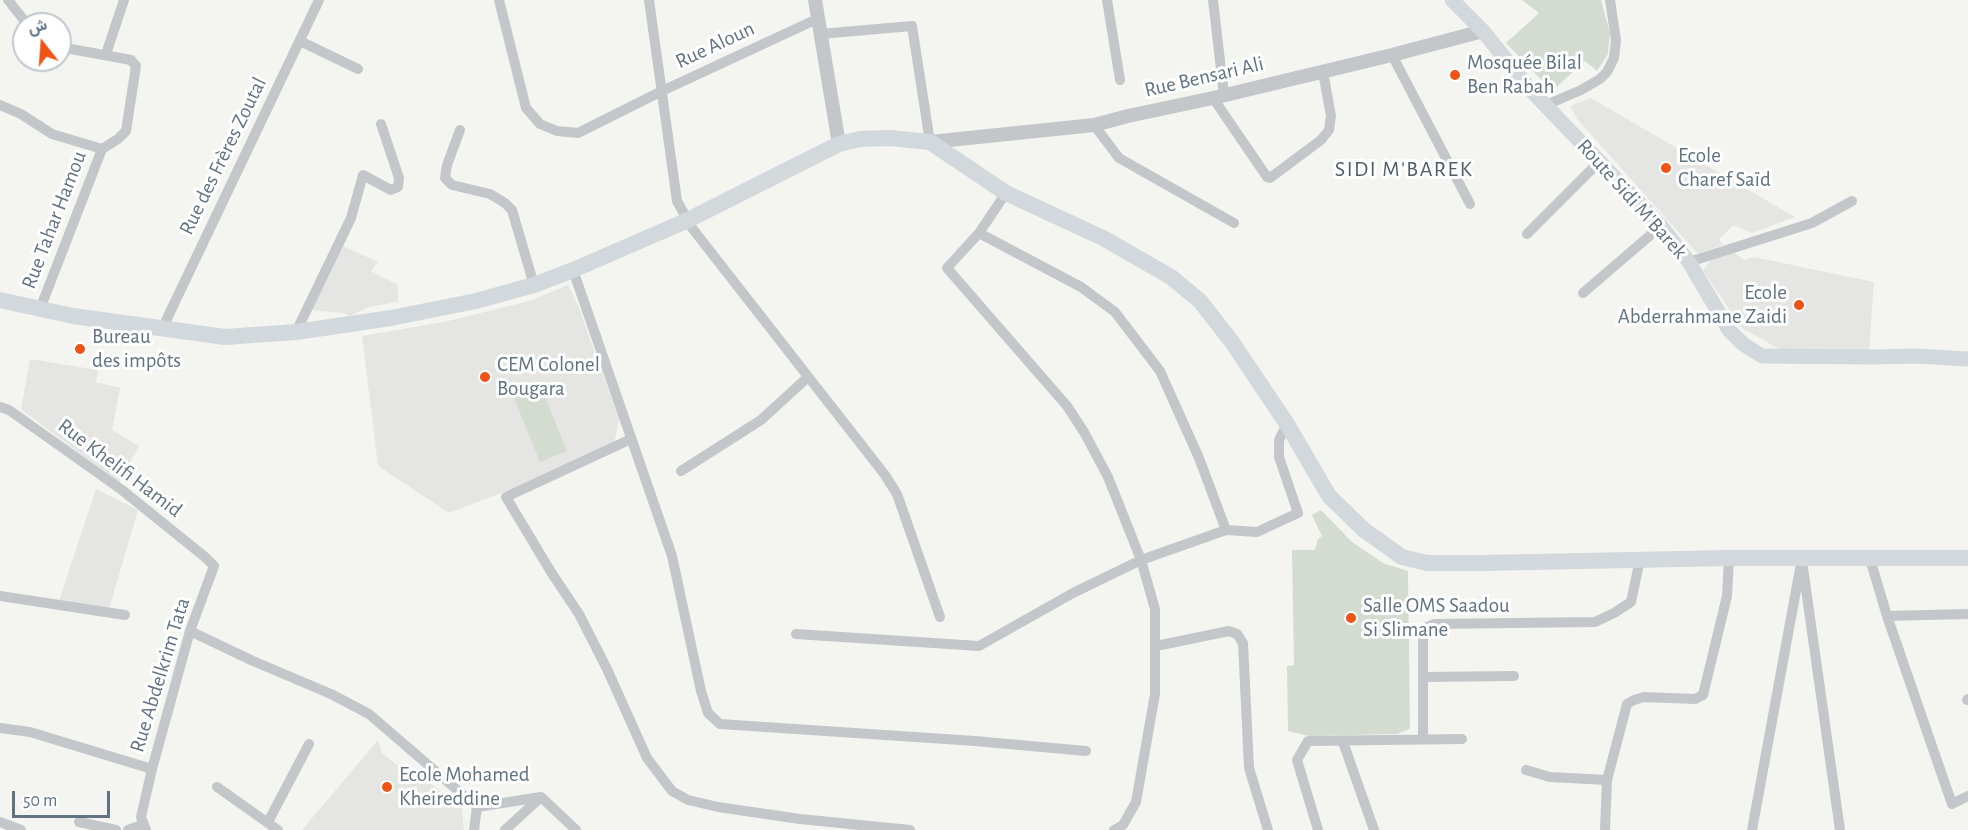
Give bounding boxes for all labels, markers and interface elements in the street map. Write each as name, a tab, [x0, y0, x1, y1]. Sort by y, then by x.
north arrow	[12, 12, 72, 72]
text: ش	[26, 16, 49, 37]
street label: Rue Aloun	[672, 16, 758, 74]
place label: Mosquée Bilal Ben Rabah	[1467, 50, 1582, 100]
street label: Rue Bensari Ali	[1142, 51, 1266, 103]
marker: Mosquée Bilal Ben Rabah	[1448, 68, 1462, 82]
street label: Rue des Frères Zoutal	[174, 73, 272, 239]
street label: Route Sidi M'Barek	[1572, 134, 1692, 264]
place label: Ecole Charef Saïd	[1678, 143, 1771, 193]
street label: Rue Tahar Hamou	[16, 148, 92, 292]
district label: SIDI M'BAREK	[1335, 156, 1473, 182]
marker: Ecole Charef Saïd	[1659, 161, 1673, 175]
place label: Ecole Abderrahmane Zaidi	[1618, 280, 1787, 330]
marker: Ecole Abderrahmane Zaidi	[1792, 298, 1806, 312]
place label: Bureau des impôts	[92, 324, 181, 374]
marker: Bureau des impôts	[73, 342, 87, 356]
place label: CEM Colonel Bougara	[497, 352, 600, 402]
marker: CEM Colonel Bougara	[478, 370, 492, 384]
street label: Rue Khelifi Hamid	[53, 413, 187, 523]
place label: Salle OMS Saadou Si Slimane	[1363, 593, 1510, 643]
street label: Rue Abdelkrim Tata	[124, 595, 196, 755]
marker: Salle OMS Saadou Si Slimane	[1344, 611, 1358, 625]
place label: Ecole Mohamed Kheireddine	[399, 762, 530, 812]
scale bar	[15, 779, 112, 817]
marker: Ecole Mohamed Kheireddine	[380, 780, 394, 794]
text: 50 m	[23, 792, 57, 810]

